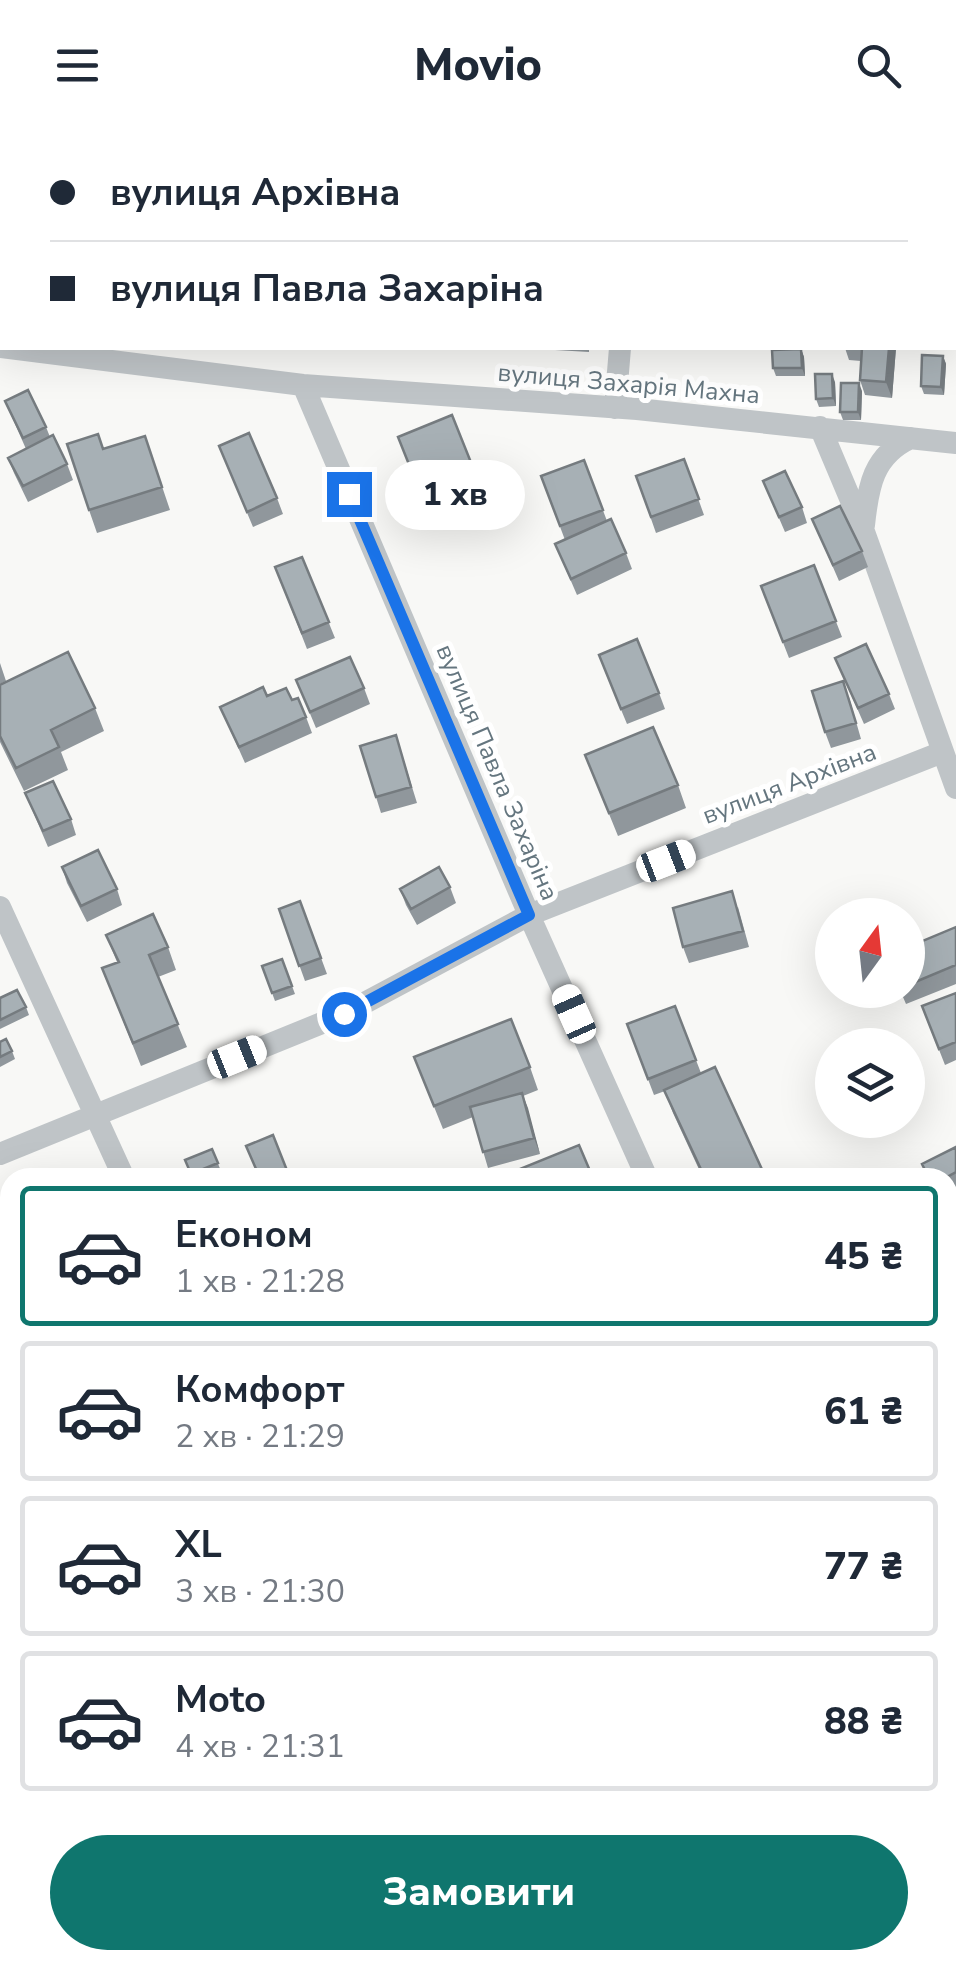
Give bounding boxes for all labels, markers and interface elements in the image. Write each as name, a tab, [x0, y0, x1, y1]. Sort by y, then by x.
text: Movio	[414, 35, 542, 96]
icon: menu	[50, 38, 105, 93]
icon: search	[851, 38, 906, 93]
text: вулиця Архівна	[110, 167, 401, 218]
text: вулиця Павла Захаріна	[110, 263, 544, 314]
street label: вулиця Захарія Махна	[496, 356, 761, 412]
callout: 1 хв	[384, 459, 524, 529]
route end	[327, 472, 372, 517]
text: 1 хв	[422, 473, 488, 516]
street label: вулиця Павла Захаріна	[428, 639, 567, 906]
street label: вулиця Архівна	[697, 735, 881, 833]
car	[633, 836, 699, 886]
north arrow	[815, 898, 925, 1008]
map controls	[815, 898, 925, 1138]
car	[548, 980, 600, 1048]
route start	[322, 992, 367, 1037]
button: layers	[815, 1028, 925, 1138]
car	[204, 1032, 270, 1082]
text: Економ	[175, 1209, 313, 1260]
icon: car	[55, 1211, 145, 1301]
text: 45 ₴	[824, 1231, 903, 1282]
text: 1 хв · 21:28	[175, 1260, 345, 1303]
text: Комфорт	[175, 1364, 344, 1415]
icon: car	[55, 1366, 145, 1456]
text: 61 ₴	[824, 1386, 903, 1437]
text: 2 хв · 21:29	[175, 1415, 345, 1458]
text: XL	[175, 1519, 222, 1570]
icon: car	[55, 1521, 145, 1611]
text: 77 ₴	[824, 1541, 903, 1592]
text: 3 хв · 21:30	[175, 1570, 345, 1613]
text: Moto	[175, 1674, 266, 1725]
icon: car	[55, 1676, 145, 1766]
text: 88 ₴	[824, 1696, 903, 1747]
text: 4 хв · 21:31	[175, 1725, 345, 1768]
button: Замовити	[50, 1835, 908, 1950]

